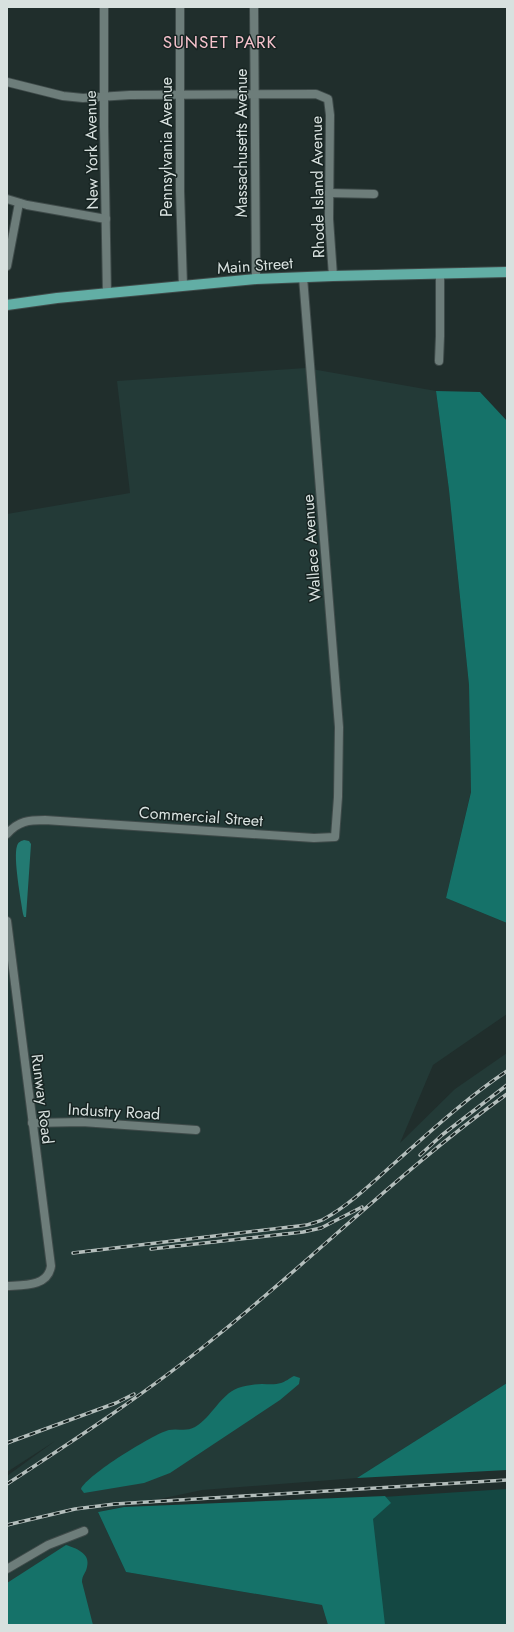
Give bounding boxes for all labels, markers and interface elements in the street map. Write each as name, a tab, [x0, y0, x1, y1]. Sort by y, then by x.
district label: SUNSET PARK	[163, 30, 277, 54]
street label: Massachusetts Avenue	[230, 68, 253, 218]
street label: Pennsylvania Avenue	[155, 77, 178, 217]
street label: New York Avenue	[79, 90, 104, 210]
street label: Rhode Island Avenue	[305, 116, 330, 258]
street label: Main Street	[216, 251, 294, 280]
street label: Wallace Avenue	[296, 494, 327, 602]
street label: Commercial Street	[138, 801, 264, 832]
street label: Runway Road	[26, 1053, 59, 1145]
street label: Industry Road	[67, 1098, 161, 1125]

